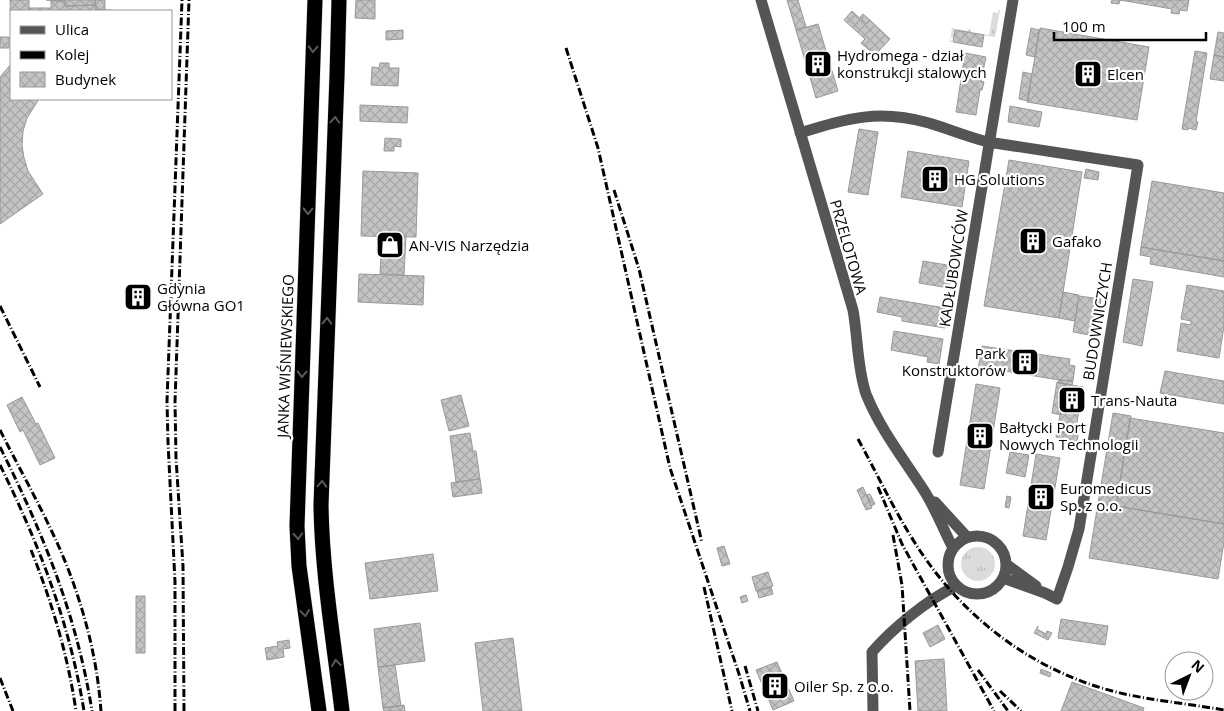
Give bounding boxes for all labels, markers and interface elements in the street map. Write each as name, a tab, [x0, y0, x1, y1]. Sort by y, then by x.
legend	[10, 10, 172, 100]
scale bar	[1054, 10, 1206, 42]
text: 100 m	[1062, 16, 1106, 36]
text: Ulica	[55, 19, 89, 39]
text: Kolej	[55, 44, 89, 64]
one-way arrow	[308, 45, 318, 53]
place label: Hydromega - dział konstrukcji stalowych	[837, 45, 987, 82]
building icon: Hydromega - dział konstrukcji stalowych	[803, 49, 833, 79]
building icon: Elcen	[1073, 59, 1103, 89]
place label: Elcen	[1107, 64, 1144, 84]
text: Budynek	[55, 69, 116, 89]
one-way arrow	[330, 116, 341, 124]
building icon: HG Solutions	[920, 164, 950, 194]
place label: HG Solutions	[954, 169, 1045, 189]
street label: PRZELOTOWA	[826, 197, 872, 297]
one-way arrow	[302, 207, 313, 215]
street label: KADŁUBOWCÓW	[934, 208, 972, 328]
building icon: Gafako	[1018, 226, 1048, 256]
shop icon: AN-VIS Narzędzia	[375, 230, 405, 260]
place label: Gafako	[1052, 231, 1102, 251]
place label: AN-VIS Narzędzia	[409, 235, 529, 255]
street label: BUDOWNICZYCH	[1078, 260, 1116, 382]
street label: JANKA WIŚNIEWSKIEGO	[272, 274, 298, 440]
place label: Gdynia Główna GO1	[157, 278, 245, 315]
building icon: Gdynia Główna GO1	[123, 282, 153, 312]
one-way arrow	[322, 317, 333, 325]
place label: Park Konstruktorów	[902, 343, 1006, 380]
building icon: Park Konstruktorów	[1010, 347, 1040, 377]
one-way arrow	[297, 370, 307, 378]
building icon: Trans-Nauta	[1057, 385, 1087, 415]
place label: Trans-Nauta	[1091, 390, 1177, 410]
place label: Bałtycki Port Nowych Technologii	[999, 417, 1139, 454]
building icon: Bałtycki Port Nowych Technologii	[965, 421, 995, 451]
place label: Euromedicus Sp. z o.o.	[1060, 478, 1152, 515]
one-way arrow	[317, 479, 327, 487]
building icon: Euromedicus Sp. z o.o.	[1026, 482, 1056, 512]
one-way arrow	[292, 532, 303, 540]
one-way arrow	[299, 609, 310, 617]
north arrow	[1164, 651, 1214, 701]
text: N	[1187, 655, 1209, 677]
one-way arrow	[332, 658, 342, 667]
building icon: Oiler Sp. z o.o.	[760, 671, 790, 701]
place label: Oiler Sp. z o.o.	[794, 676, 894, 696]

